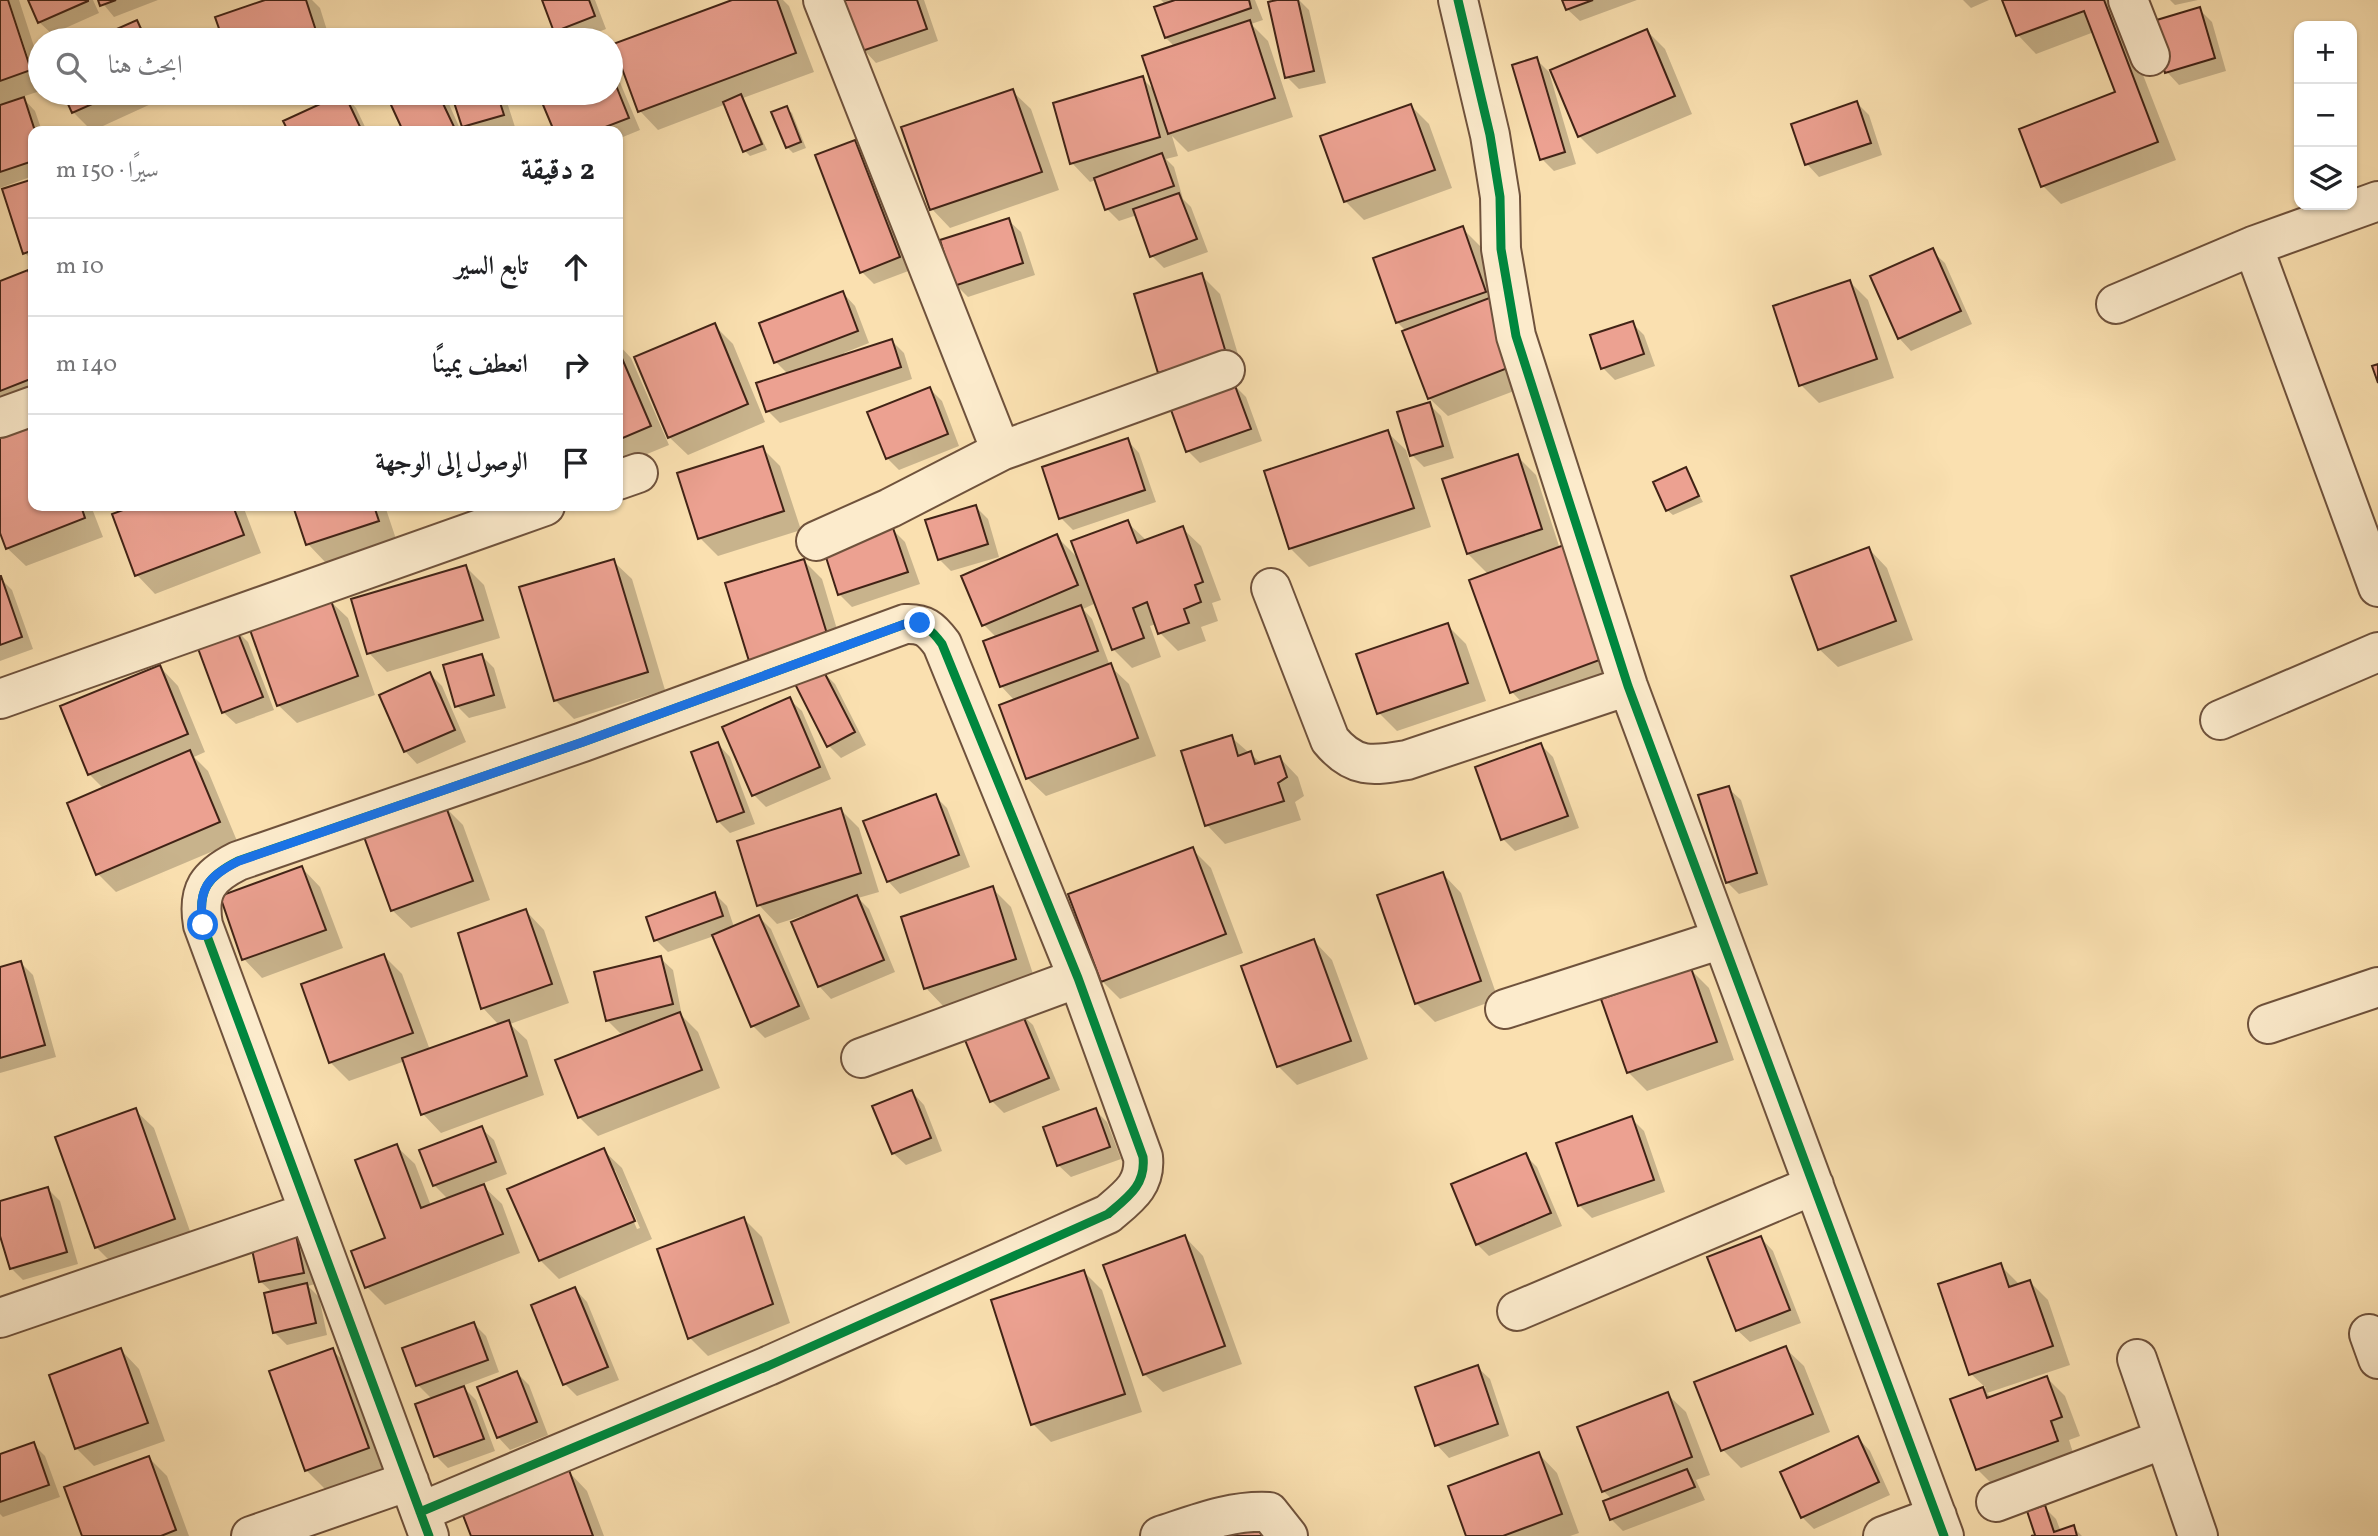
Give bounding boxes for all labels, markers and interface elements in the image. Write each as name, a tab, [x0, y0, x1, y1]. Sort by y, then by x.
map controls	[2294, 21, 2357, 210]
button: +	[2294, 21, 2357, 84]
search box	[28, 28, 623, 105]
icon: search	[52, 48, 90, 86]
text: ابحث هنا	[108, 48, 183, 84]
button: −	[2294, 84, 2357, 147]
button: layers	[2294, 147, 2357, 210]
text: 2 دقيقة	[521, 150, 595, 192]
text: سيرًا · 150 m	[56, 155, 159, 187]
icon: ahead	[557, 248, 595, 286]
text: تابع السير	[455, 249, 528, 285]
text: 10 m	[56, 251, 104, 283]
icon: right	[557, 346, 595, 384]
text: انعطف يمينًا	[432, 347, 528, 383]
text: 140 m	[56, 349, 117, 381]
icon: arrive	[557, 444, 595, 482]
text: الوصول إلى الوجهة	[375, 445, 528, 481]
route end	[904, 607, 935, 638]
route start	[187, 909, 218, 940]

